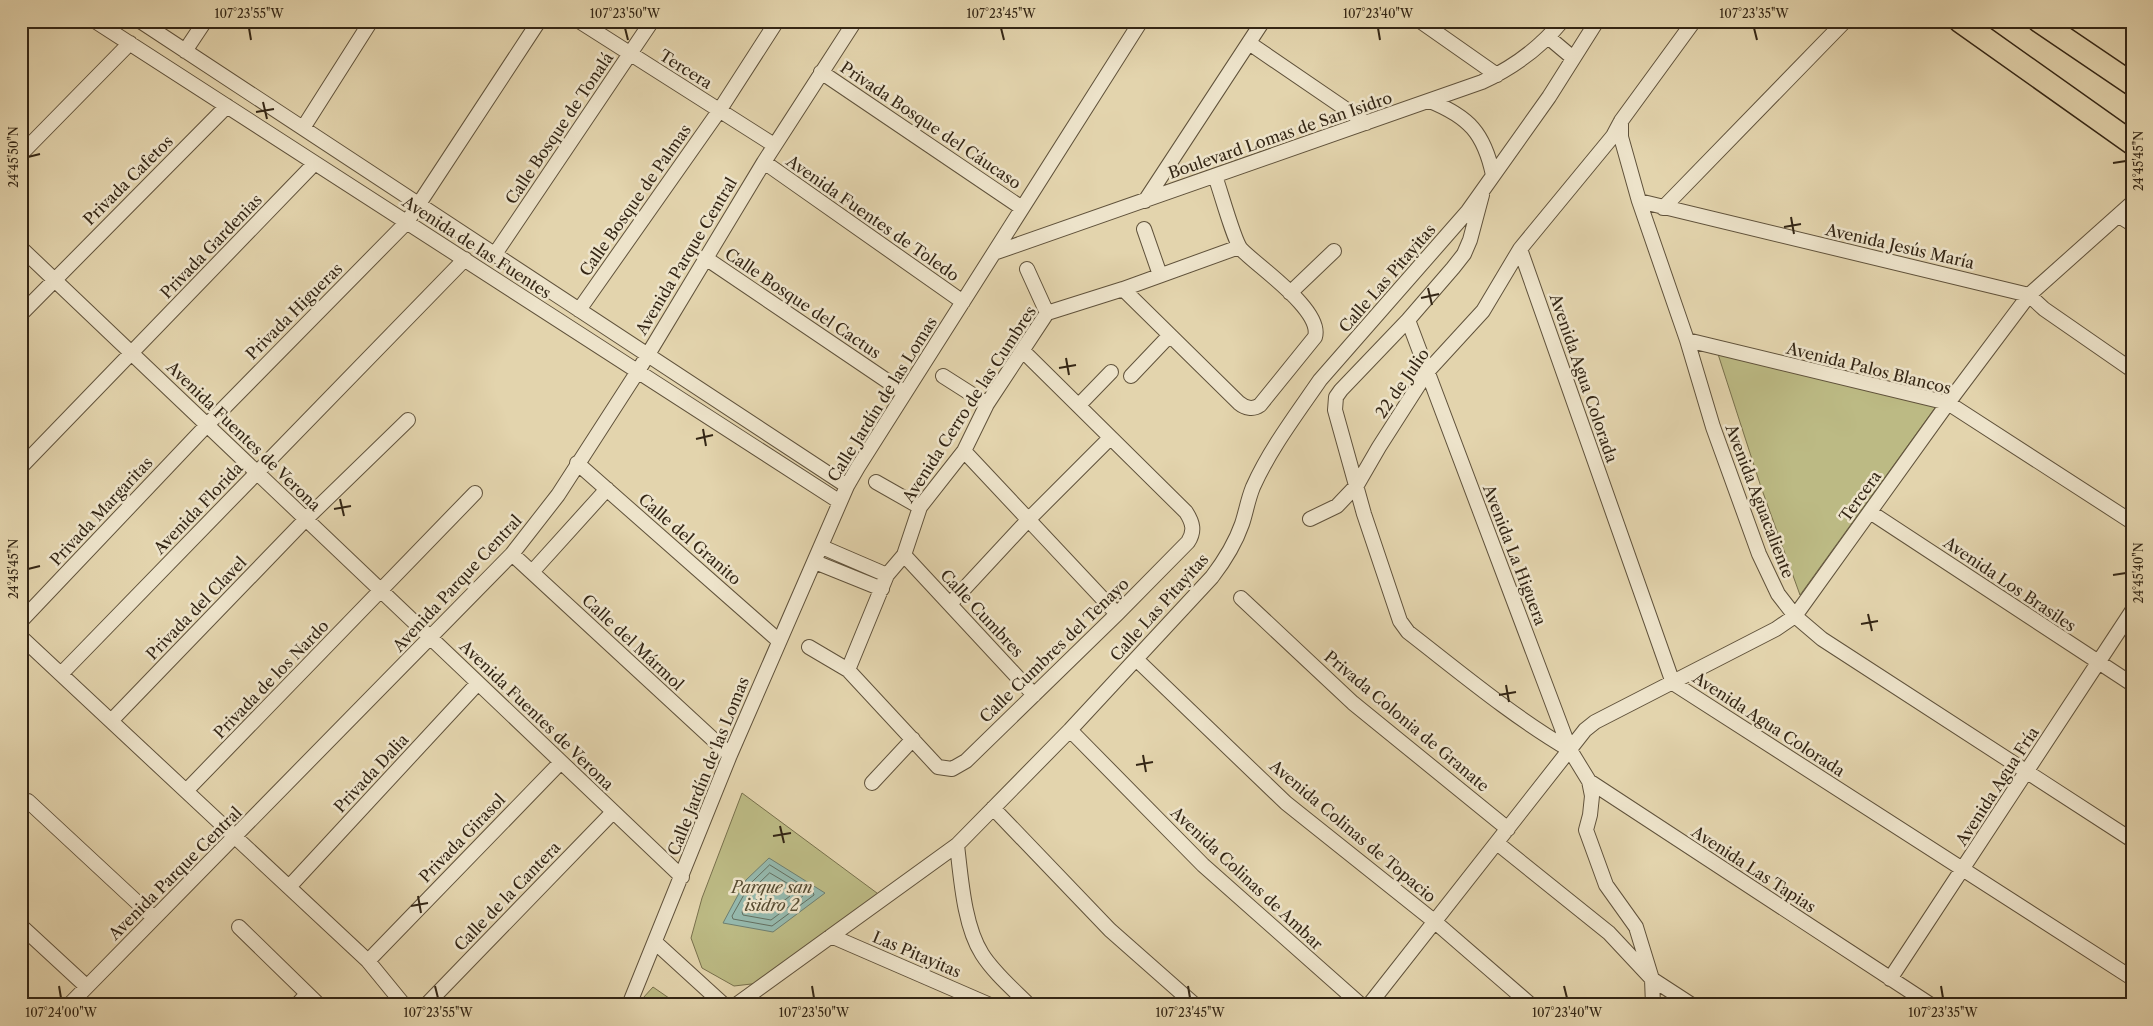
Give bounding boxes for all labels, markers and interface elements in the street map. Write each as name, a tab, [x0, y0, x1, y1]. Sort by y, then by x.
text: 107°23'55"W	[214, 6, 284, 21]
text: 107°23'50"W	[590, 6, 661, 21]
text: 107°23'45"W	[966, 6, 1036, 21]
text: 107°23'40"W	[1343, 6, 1414, 21]
text: 107°23'35"W	[1719, 6, 1790, 21]
street label: Tercera	[656, 45, 717, 93]
street label: Calle Bosque de Tonalá	[501, 48, 618, 208]
street label: Privada Bosque del Cáucaso	[837, 57, 1025, 193]
street label: Boulevard Lomas de San Isidro	[1165, 87, 1395, 183]
street label: Calle Bosque de Palmas	[575, 120, 695, 280]
text: 24°45'50"N	[6, 126, 21, 188]
street label: Privada Cafetos	[79, 131, 177, 229]
text: 24°45'45"N	[2131, 131, 2146, 191]
street label: Avenida Fuentes de Toledo	[782, 150, 963, 285]
street label: Avenida Parque Central	[631, 173, 741, 339]
street label: Privada Gardenias	[156, 189, 266, 302]
street label: Avenida de las Fuentes	[398, 191, 555, 303]
street label: Calle Las Pitayitas	[1334, 219, 1440, 336]
street label: Avenida Jesús María	[1823, 219, 1977, 273]
street label: Calle Bosque del Cactus	[721, 243, 885, 363]
street label: Privada Higueras	[241, 258, 347, 364]
street label: Avenida Agua Colorada	[1545, 290, 1622, 466]
street label: Avenida Cerro de las Cumbres	[897, 302, 1040, 507]
street label: Calle Jardín de las Lomas	[823, 313, 941, 485]
street label: Avenida Palos Blancos	[1784, 338, 1954, 398]
street label: 22 de Julio	[1371, 344, 1433, 422]
street label: Avenida Fuentes de Verona	[162, 356, 326, 515]
street label: Avenida Aguacaliente	[1721, 420, 1799, 581]
street label: Privada Margaritas	[45, 452, 157, 570]
street label: Avenida Florida	[148, 458, 247, 559]
street label: Tercera	[1835, 466, 1886, 526]
street label: Avenida La Higuera	[1479, 481, 1551, 629]
street label: Calle del Granito	[635, 489, 746, 589]
street label: Avenida Parque Central	[388, 510, 526, 656]
street label: Avenida Los Brasiles	[1939, 532, 2080, 636]
text: 24°45'45"N	[6, 539, 21, 599]
text: 24°45'40"N	[2131, 542, 2146, 604]
street label: Calle Las Pitayitas	[1106, 549, 1212, 665]
street label: Privada del Clavel	[142, 552, 250, 664]
street label: Calle Cumbres	[936, 565, 1028, 661]
street label: Calle Cumbres del Tenayo	[975, 573, 1133, 727]
street label: Calle del Mármol	[578, 590, 688, 694]
street label: Privada de los Nardo	[209, 615, 333, 742]
street label: Avenida Fuentes de Verona	[455, 635, 619, 794]
street label: Privada Colonia de Granate	[1321, 646, 1494, 796]
street label: Avenida Agua Colorada	[1688, 667, 1849, 781]
street label: Calle Jardín de las Lomas	[663, 674, 753, 858]
street label: Avenida Agua Fría	[1951, 722, 2043, 850]
street label: Privada Dalia	[329, 729, 413, 817]
street label: Avenida Colinas de Topacio	[1265, 755, 1440, 907]
street label: Privada Girasol	[415, 789, 509, 886]
street label: Avenida Parque Central	[104, 802, 246, 944]
street label: Avenida Colinas de Ambar	[1166, 802, 1327, 954]
street label: Avenida Las Tapias	[1687, 821, 1820, 917]
street label: Calle de la Cantera	[450, 837, 565, 955]
park label: Parque san isidro 2	[730, 877, 812, 915]
street label: Las Pitayitas	[870, 926, 964, 982]
text: 107°24'00"W	[25, 1005, 98, 1020]
text: 107°23'55"W	[403, 1005, 473, 1020]
text: 107°23'50"W	[779, 1005, 850, 1020]
text: 107°23'45"W	[1155, 1005, 1225, 1020]
text: 107°23'40"W	[1532, 1005, 1603, 1020]
text: 107°23'35"W	[1908, 1005, 1979, 1020]

